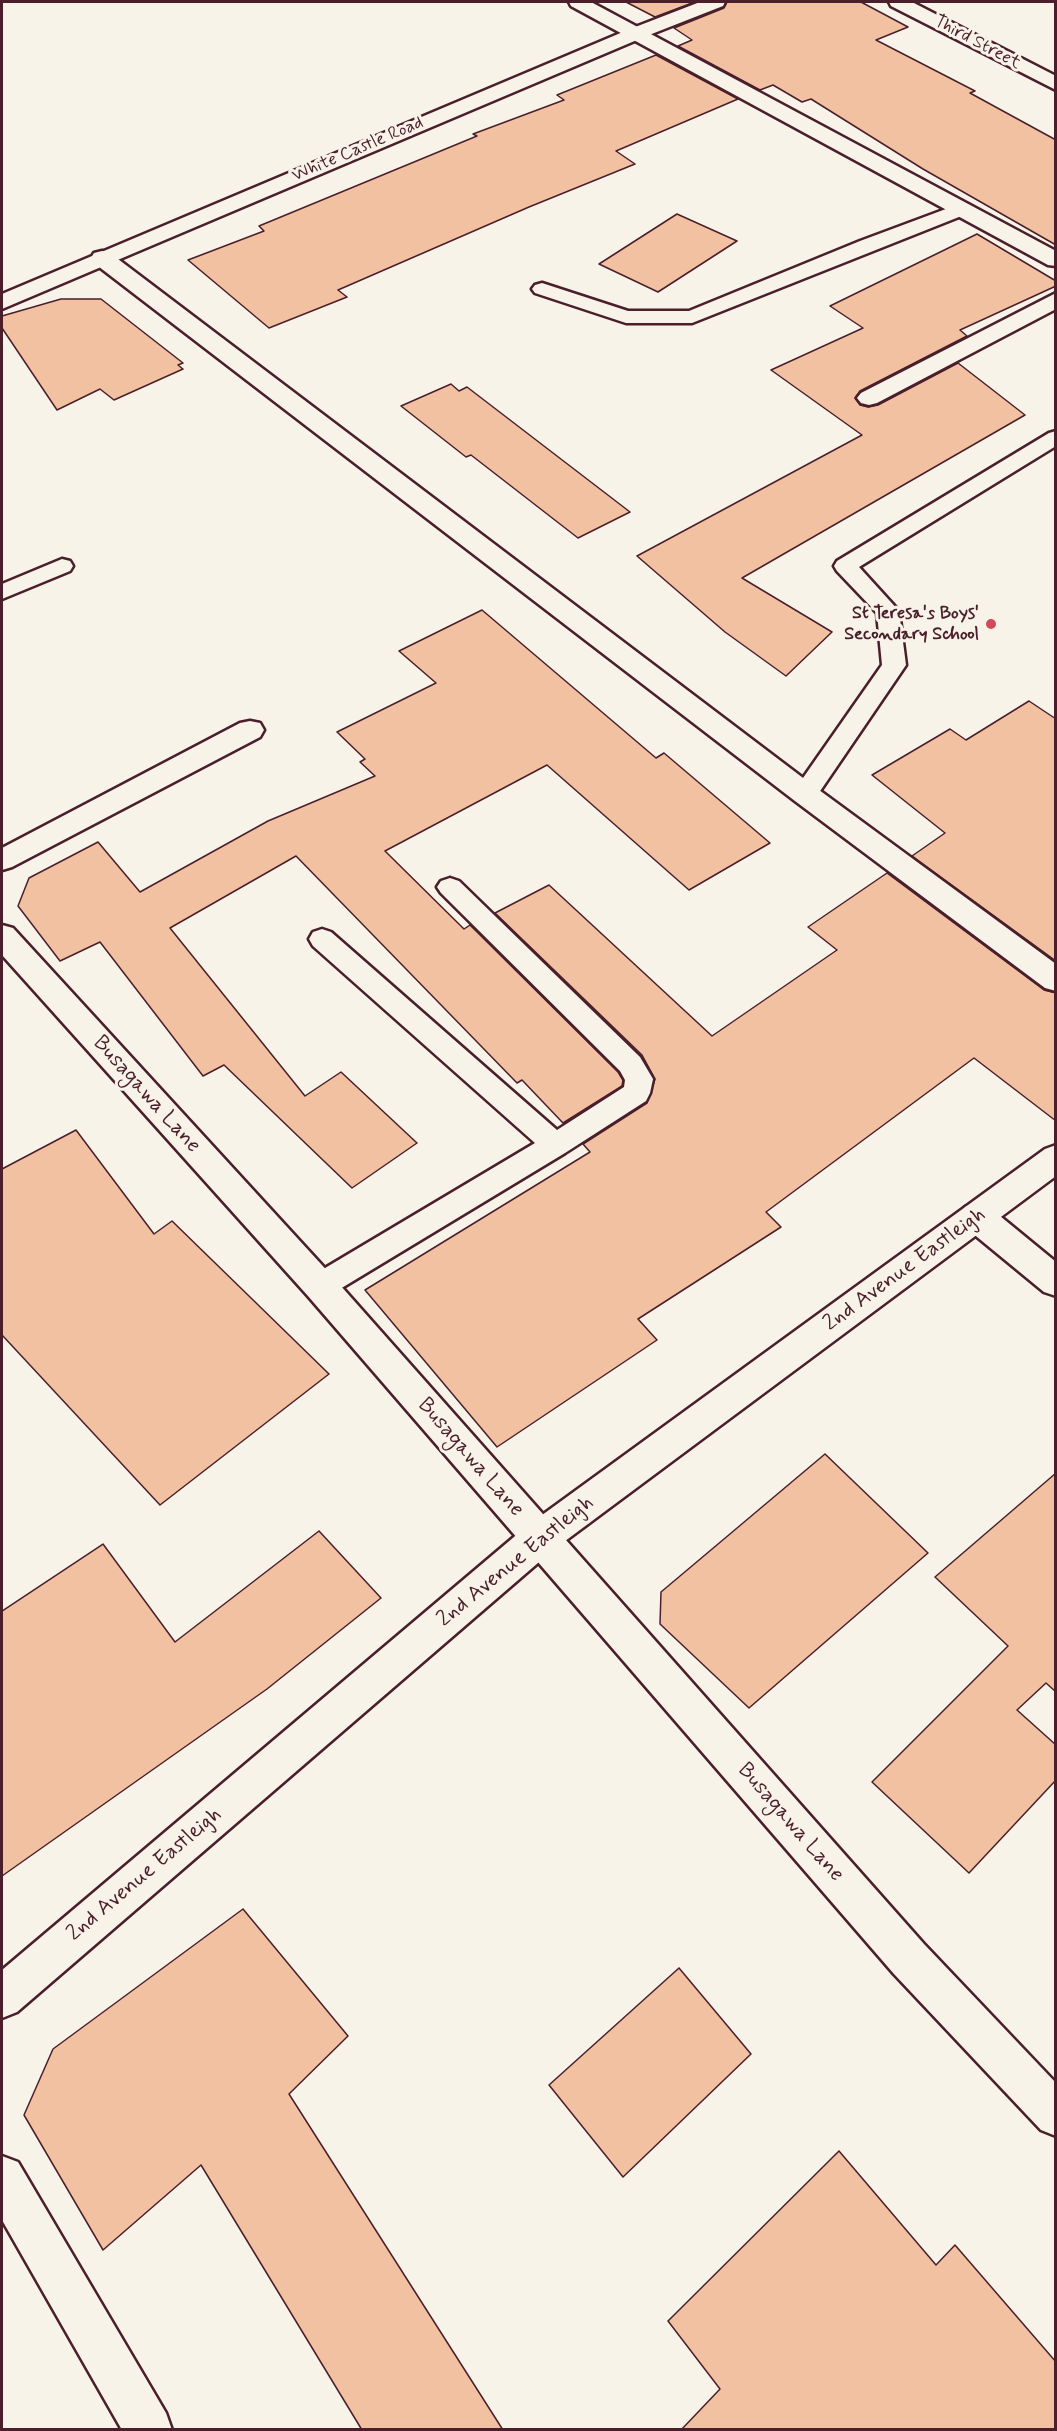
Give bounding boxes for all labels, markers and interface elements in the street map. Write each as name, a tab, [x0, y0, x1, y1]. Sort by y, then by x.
street label: Third Street	[930, 11, 1024, 75]
street label: White Castle Road	[289, 113, 427, 187]
place label: St Teresa's Boys' Secondary School	[844, 603, 979, 646]
marker: St Teresa's Boys' Secondary School	[984, 617, 998, 631]
street label: Busagawa Lane	[86, 1031, 206, 1159]
street label: 2nd Avenue Eastleigh	[819, 1202, 991, 1338]
street label: Busagawa Lane	[411, 1393, 529, 1523]
street label: 2nd Avenue Eastleigh	[432, 1491, 600, 1633]
street label: Busagawa Lane	[731, 1758, 849, 1888]
street label: 2nd Avenue Eastleigh	[62, 1802, 228, 1948]

